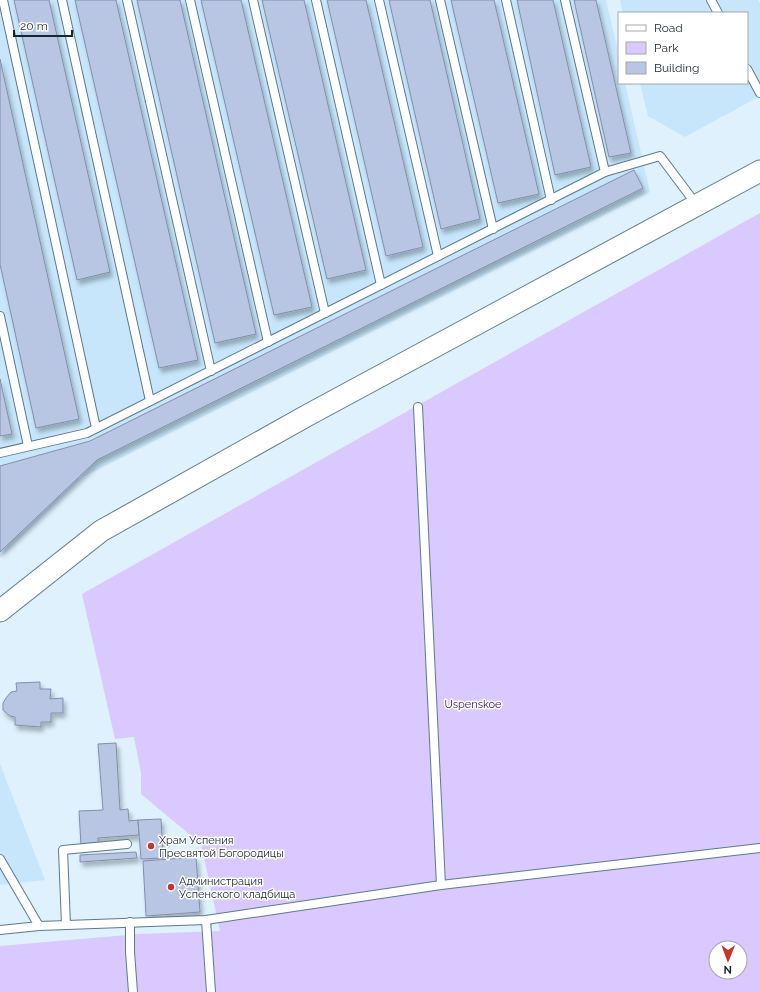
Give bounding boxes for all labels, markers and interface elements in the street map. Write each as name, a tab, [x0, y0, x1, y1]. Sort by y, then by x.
scale bar	[14, 12, 72, 38]
legend	[618, 12, 748, 84]
text: 20 m	[20, 19, 48, 33]
text: Road	[654, 21, 683, 35]
text: Park	[654, 41, 679, 55]
text: Building	[654, 61, 700, 75]
park label: Uspenskoe	[445, 698, 502, 711]
place label: Храм Успения Пресвятой Богородицы	[159, 834, 284, 860]
marker: Храм Успения Пресвятой Богородицы	[146, 841, 156, 851]
place label: Администрация Успенского кладбища	[179, 875, 295, 901]
marker: Администрация Успенского кладбища	[166, 882, 176, 892]
north arrow	[708, 940, 748, 980]
text: N	[724, 963, 732, 976]

